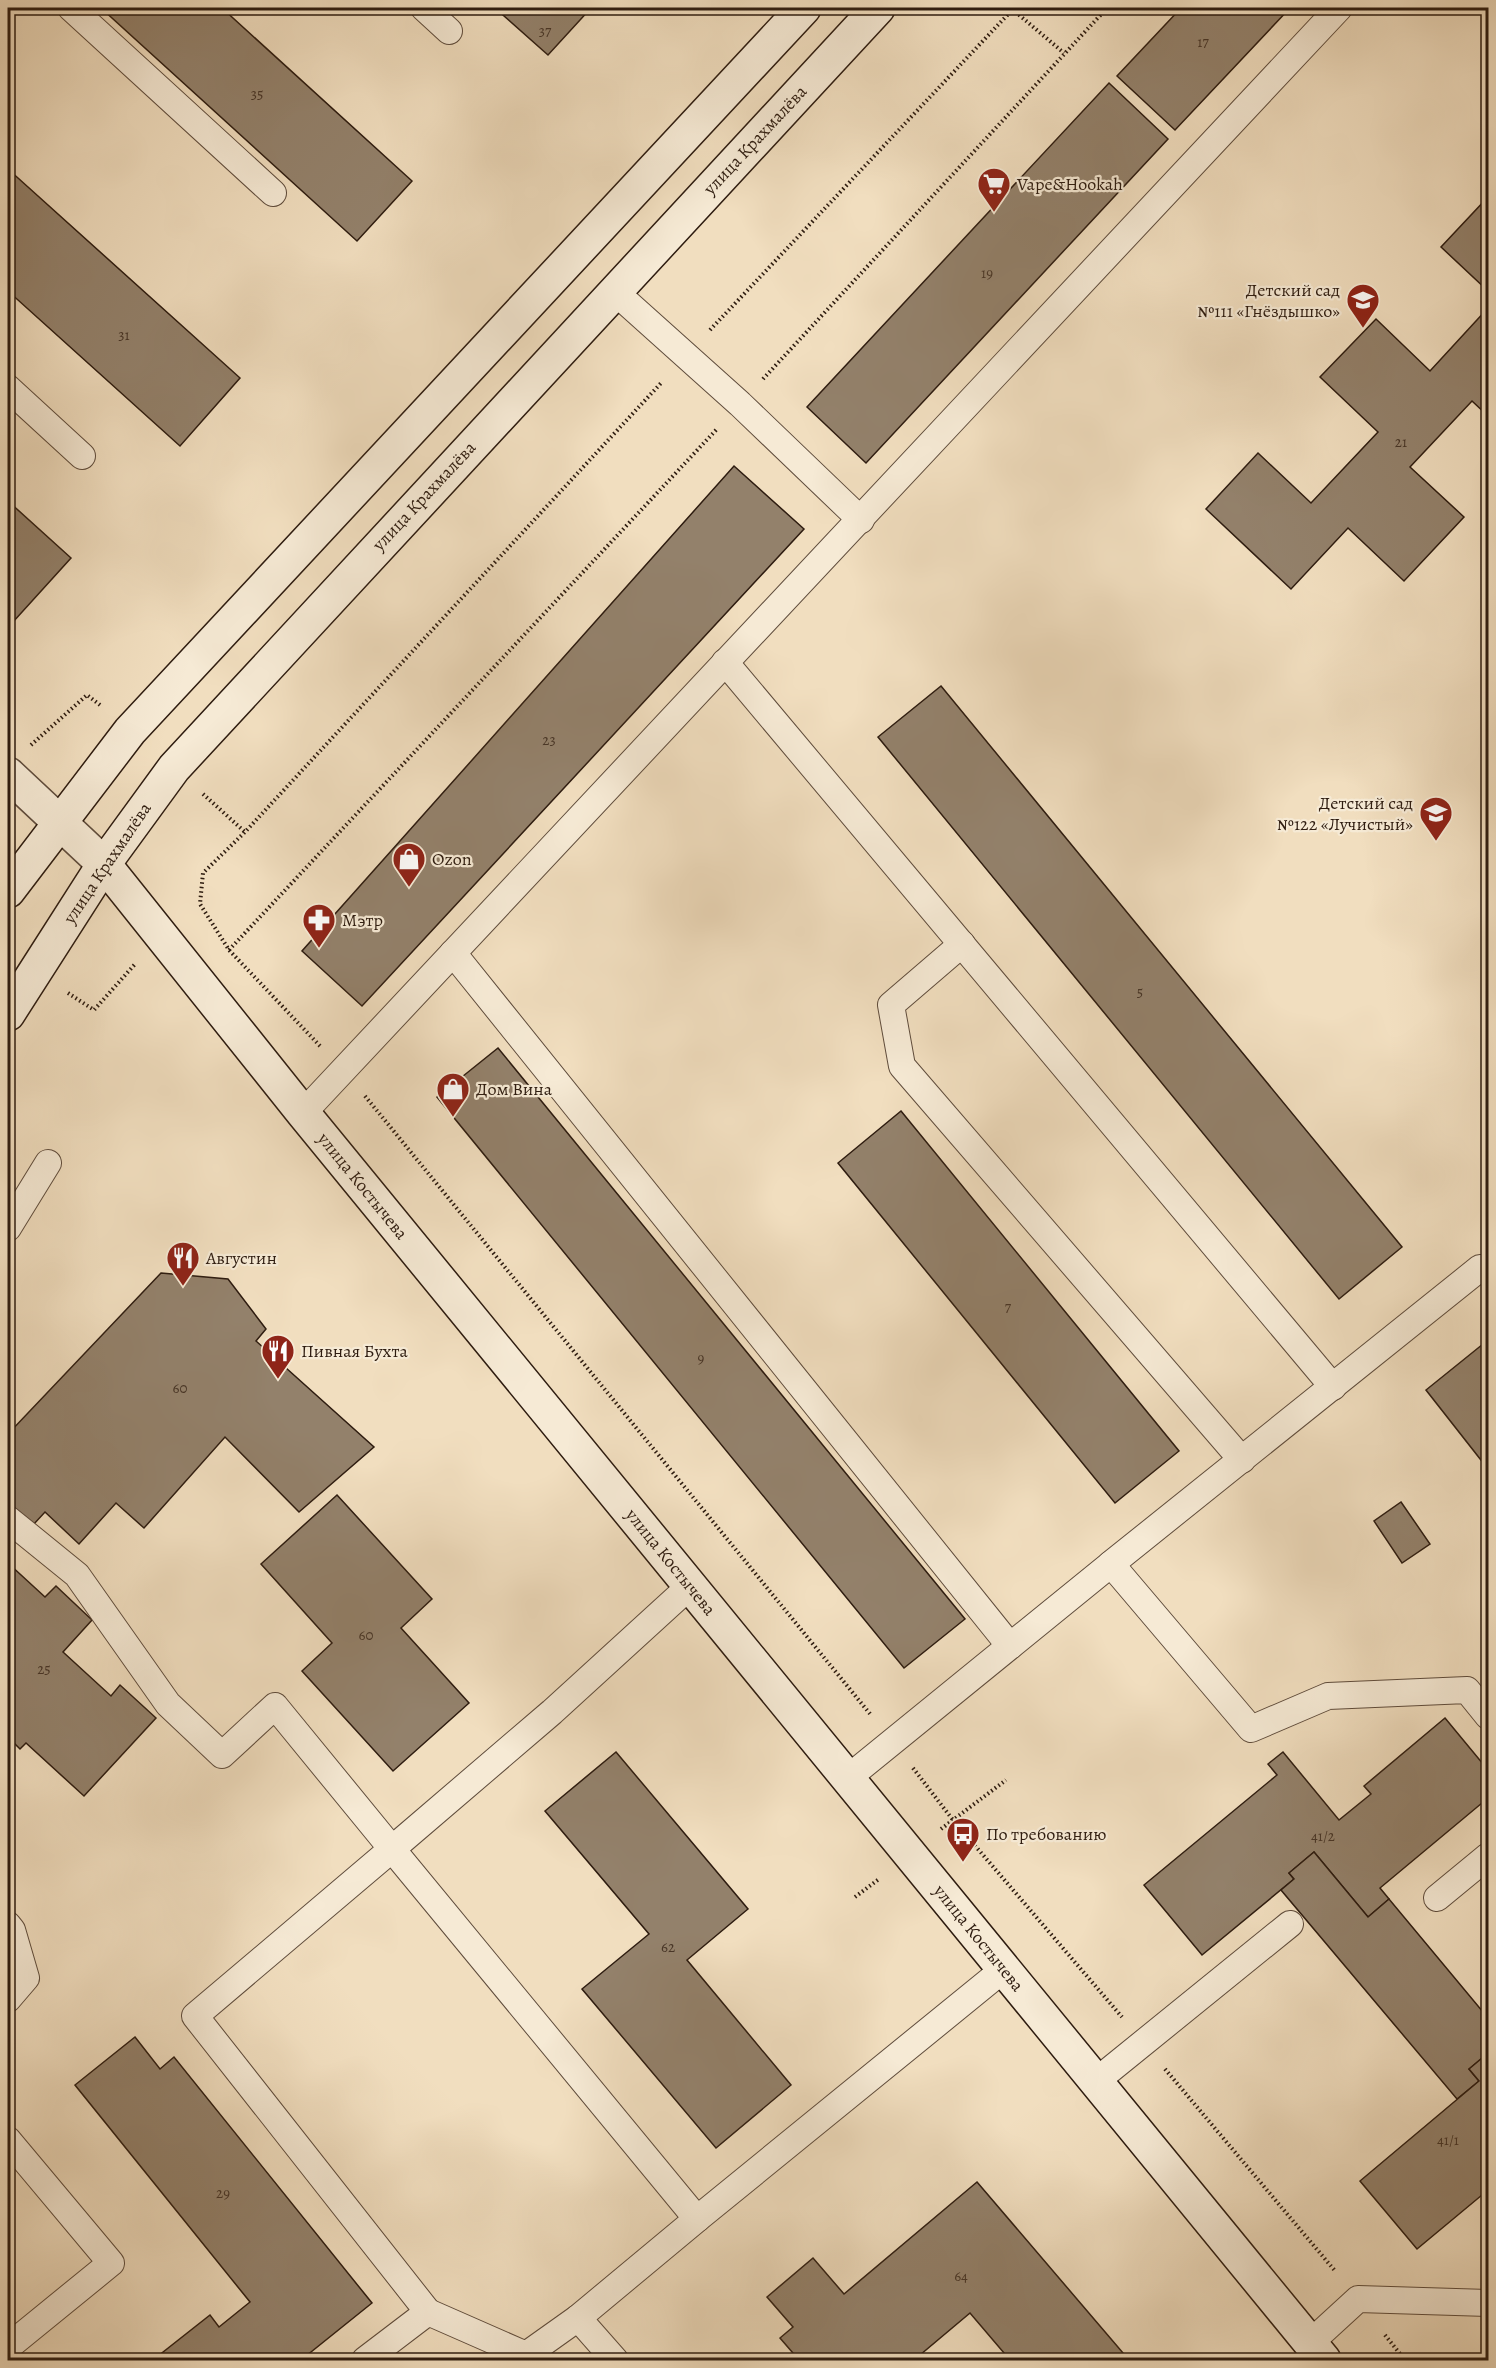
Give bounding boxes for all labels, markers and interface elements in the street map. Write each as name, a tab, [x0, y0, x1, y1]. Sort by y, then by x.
house number: 37	[539, 21, 552, 41]
house number: 17	[1197, 32, 1209, 52]
street label: улица Крахмалёва	[697, 80, 813, 201]
house number: 35	[251, 84, 263, 104]
supermarket icon: Vape&Hookah	[976, 166, 1012, 213]
place label: Vape&Hookah	[1016, 172, 1123, 196]
house number: 19	[981, 263, 993, 283]
place label: Детский сад №111 «Гнёздышко»	[1197, 278, 1340, 323]
school or university icon: Детский сад №111 «Гнёздышко»	[1345, 282, 1381, 329]
house number: 31	[118, 325, 130, 345]
house number: 21	[1395, 432, 1407, 452]
street label: улица Крахмалёва	[366, 436, 482, 557]
house number: 23	[542, 730, 556, 750]
place label: Детский сад №122 «Лучистый»	[1277, 791, 1413, 836]
school or university icon: Детский сад №122 «Лучистый»	[1418, 795, 1454, 842]
street label: улица Крахмалёва	[57, 797, 157, 929]
shop icon: Ozon	[391, 841, 427, 888]
place label: Ozon	[432, 847, 472, 871]
pharmacy icon: Мэтр	[301, 902, 337, 949]
place label: Мэтр	[342, 908, 383, 932]
house number: 5	[1137, 982, 1143, 1002]
shop icon: Дом Вина	[435, 1071, 471, 1118]
place label: Дом Вина	[476, 1077, 553, 1101]
street label: улица Костычева	[312, 1127, 414, 1245]
restaurant icon: Августин	[165, 1240, 201, 1287]
place label: Августин	[205, 1246, 277, 1270]
house number: 7	[1005, 1297, 1012, 1317]
restaurant icon: Пивная Бухта	[260, 1333, 296, 1380]
place label: Пивная Бухта	[301, 1339, 408, 1363]
house number: 9	[698, 1348, 705, 1368]
house number: 60	[173, 1378, 187, 1398]
street label: улица Костычева	[620, 1503, 722, 1621]
house number: 60	[359, 1625, 373, 1645]
house number: 25	[37, 1659, 51, 1679]
bus stop icon: По требованию	[945, 1816, 981, 1863]
place label: По требованию	[986, 1822, 1106, 1846]
house number: 41/2	[1311, 1826, 1335, 1846]
street label: улица Костычева	[928, 1879, 1030, 1997]
house number: 62	[661, 1937, 675, 1957]
house number: 41/1	[1437, 2130, 1459, 2150]
house number: 29	[216, 2183, 230, 2203]
house number: 64	[954, 2266, 968, 2286]

